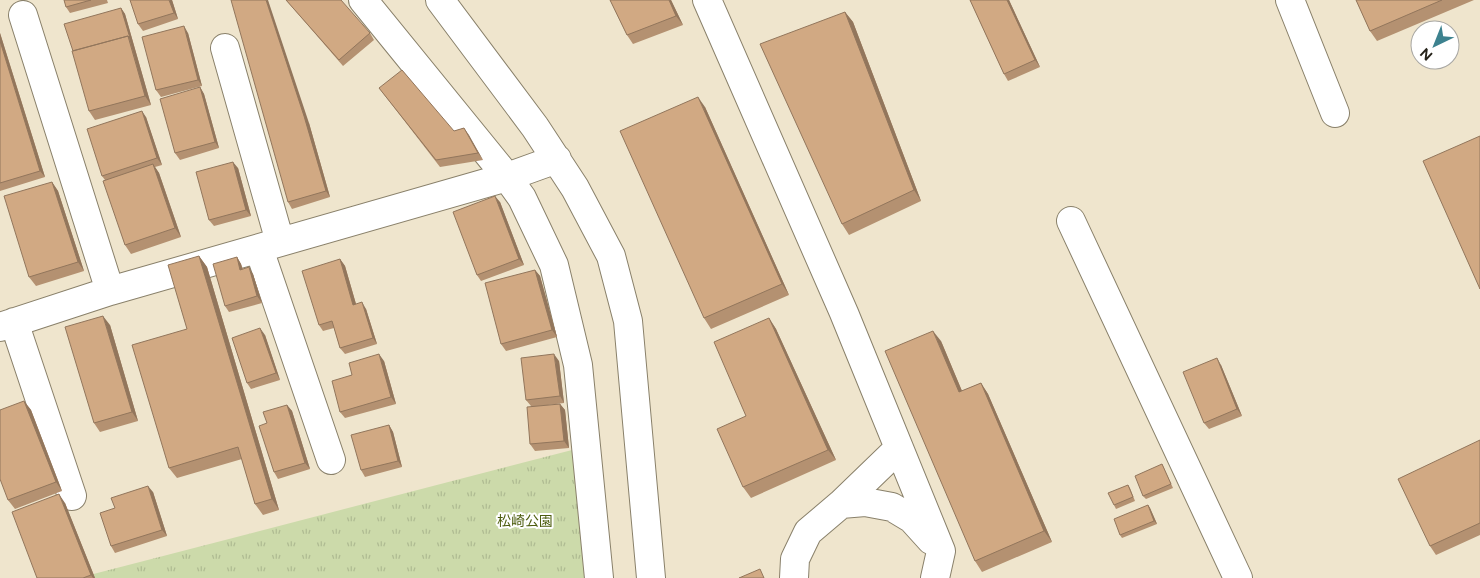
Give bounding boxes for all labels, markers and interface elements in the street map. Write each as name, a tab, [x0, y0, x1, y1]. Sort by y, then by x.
north arrow	[1410, 20, 1460, 70]
text: N	[1417, 44, 1436, 64]
park label: 松崎公園	[497, 513, 553, 530]

